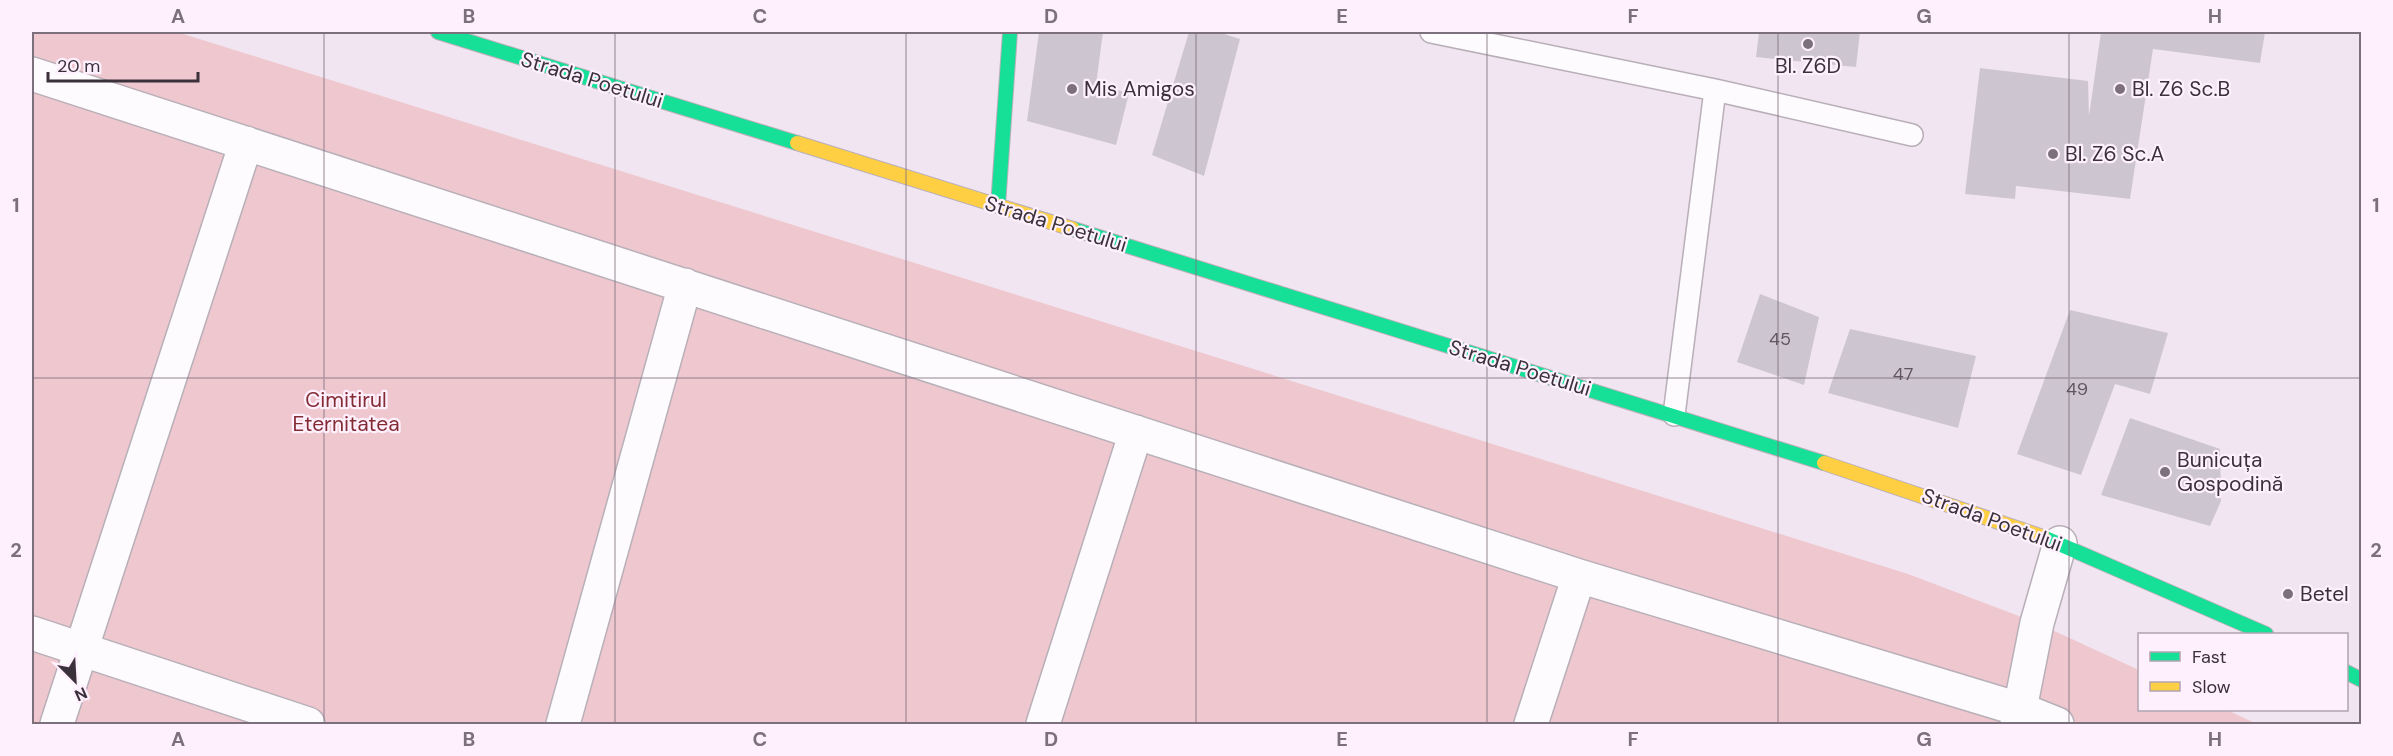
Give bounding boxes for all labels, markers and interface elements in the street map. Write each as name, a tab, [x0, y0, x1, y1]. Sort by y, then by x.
text: A	[171, 3, 185, 29]
text: B	[463, 3, 475, 29]
text: C	[753, 3, 767, 29]
text: D	[1044, 3, 1058, 29]
text: E	[1336, 3, 1348, 29]
text: F	[1627, 3, 1639, 29]
text: G	[1916, 3, 1932, 29]
text: H	[2208, 3, 2222, 29]
marker: Bl. Z6D	[1801, 37, 1815, 51]
scale bar	[48, 45, 198, 83]
street label: Strada Poetului	[517, 45, 667, 115]
place label: Bl. Z6D	[1775, 52, 1841, 80]
text: 20 m	[57, 54, 100, 78]
place label: Mis Amigos	[1084, 75, 1195, 103]
place label: Bl. Z6 Sc.B	[2132, 75, 2230, 103]
marker: Mis Amigos	[1065, 82, 1079, 96]
marker: Bl. Z6 Sc.B	[2113, 82, 2127, 96]
place label: Bl. Z6 Sc.A	[2065, 140, 2165, 168]
marker: Bl. Z6 Sc.A	[2046, 147, 2060, 161]
street label: Strada Poetului	[981, 189, 1131, 259]
text: 1	[12, 192, 20, 218]
text: 1	[2372, 192, 2380, 218]
house number: 45	[1769, 327, 1791, 351]
street label: Strada Poetului	[1445, 333, 1595, 403]
house number: 47	[1893, 362, 1913, 386]
house number: 49	[2066, 377, 2088, 401]
park label: Cimitirul Eternitatea	[292, 386, 400, 438]
place label: Bunicuța Gospodină	[2177, 446, 2283, 498]
marker: Bunicuța Gospodină	[2158, 465, 2172, 479]
street label: Strada Poetului	[1918, 482, 2066, 558]
text: 2	[10, 537, 22, 563]
text: 2	[2370, 537, 2382, 563]
place label: Betel	[2300, 580, 2349, 608]
marker: Betel	[2281, 587, 2295, 601]
legend	[2138, 633, 2348, 711]
text: Fast	[2192, 645, 2227, 669]
north arrow	[45, 651, 105, 711]
text: Slow	[2192, 675, 2231, 699]
text: N	[71, 682, 90, 706]
text: A	[171, 726, 185, 752]
text: B	[463, 726, 475, 752]
text: C	[753, 726, 767, 752]
text: D	[1044, 726, 1058, 752]
text: E	[1336, 726, 1348, 752]
text: F	[1627, 726, 1639, 752]
text: G	[1916, 726, 1932, 752]
text: H	[2208, 726, 2222, 752]

